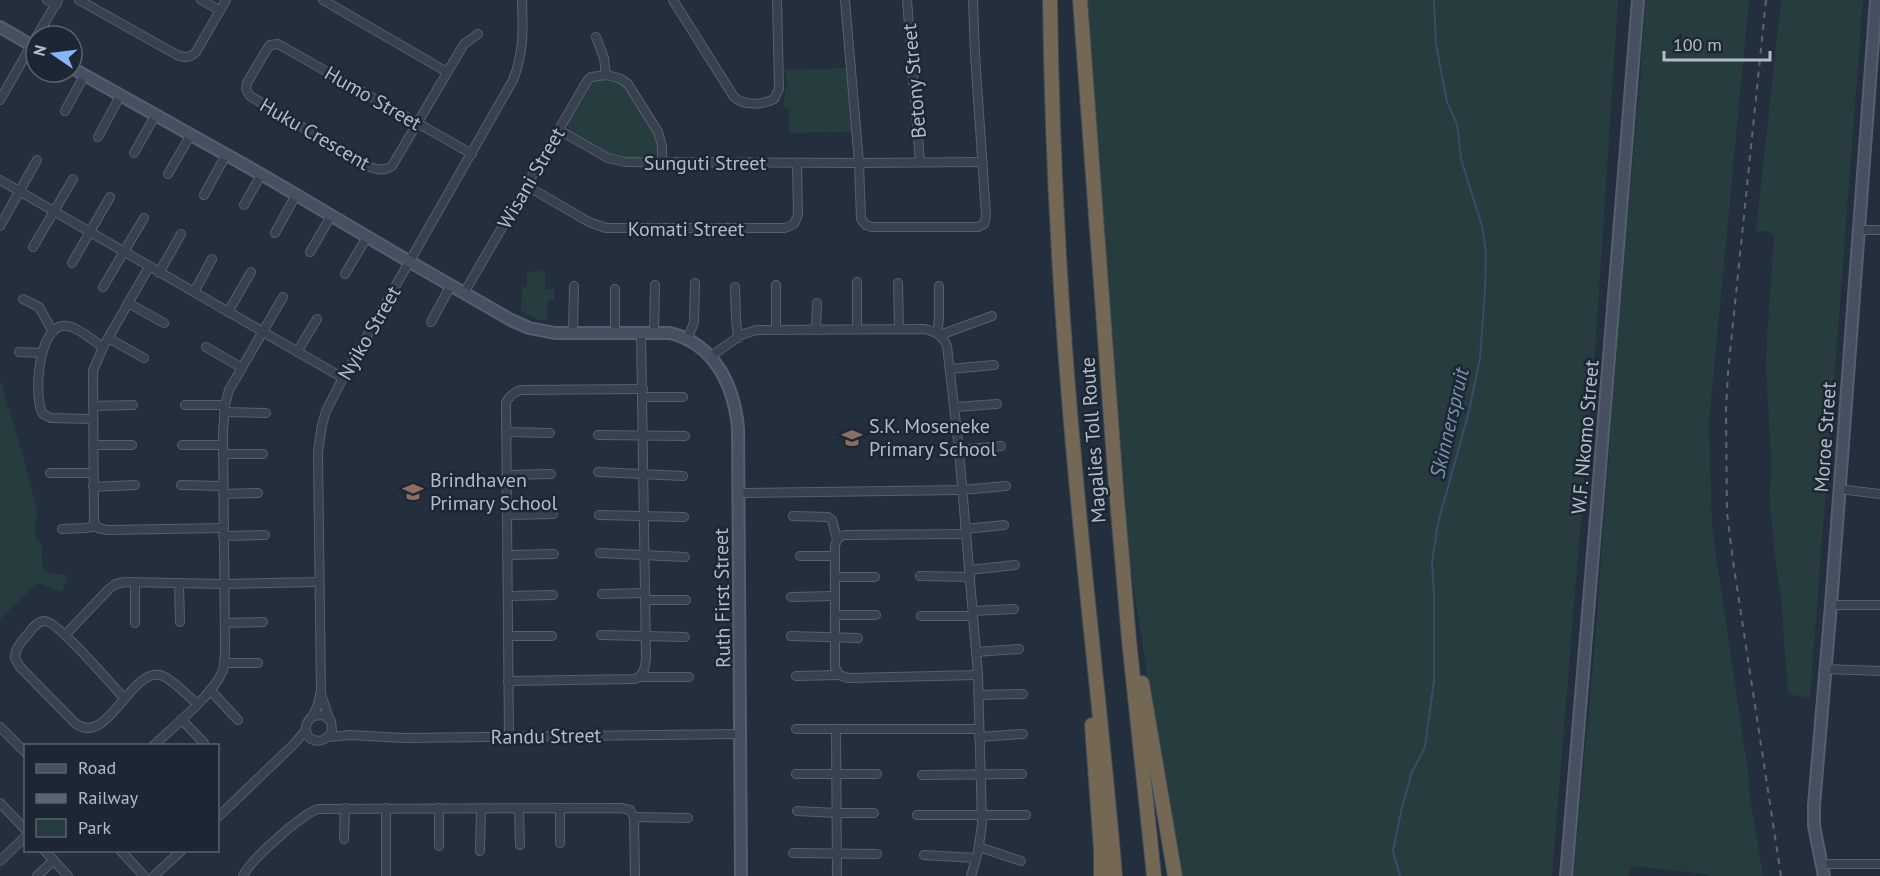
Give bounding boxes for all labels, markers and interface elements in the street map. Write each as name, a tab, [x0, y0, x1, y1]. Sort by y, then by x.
street label: Betony Street	[896, 22, 932, 139]
north arrow	[24, 24, 84, 84]
scale bar	[1664, 24, 1770, 62]
text: 100 m	[1673, 33, 1722, 56]
text: N	[28, 43, 50, 58]
street label: Humo Street	[320, 60, 426, 136]
street label: Huku Crescent	[255, 92, 375, 176]
street label: Wisani Street	[491, 122, 571, 233]
street label: Sunguti Street	[644, 150, 766, 176]
street label: Komati Street	[628, 216, 745, 242]
street label: Nyiko Street	[332, 281, 407, 385]
street label: Magalies Toll Route	[1074, 356, 1112, 524]
street label: W.F. Nkomo Street	[1565, 359, 1605, 515]
water label: Skinnerspruit	[1423, 364, 1475, 481]
street label: Moroe Street	[1808, 381, 1842, 493]
place label: S.K. Moseneke Primary School	[869, 413, 997, 462]
school or university icon: S.K. Moseneke Primary School	[840, 426, 864, 450]
place label: Brindhaven Primary School	[430, 467, 558, 516]
school or university icon: Brindhaven Primary School	[401, 480, 425, 504]
street label: Ruth First Street	[708, 528, 736, 668]
street label: Randu Street	[491, 722, 602, 750]
legend	[24, 744, 219, 852]
text: Road	[78, 756, 116, 779]
text: Railway	[78, 786, 139, 809]
text: Park	[78, 816, 111, 839]

